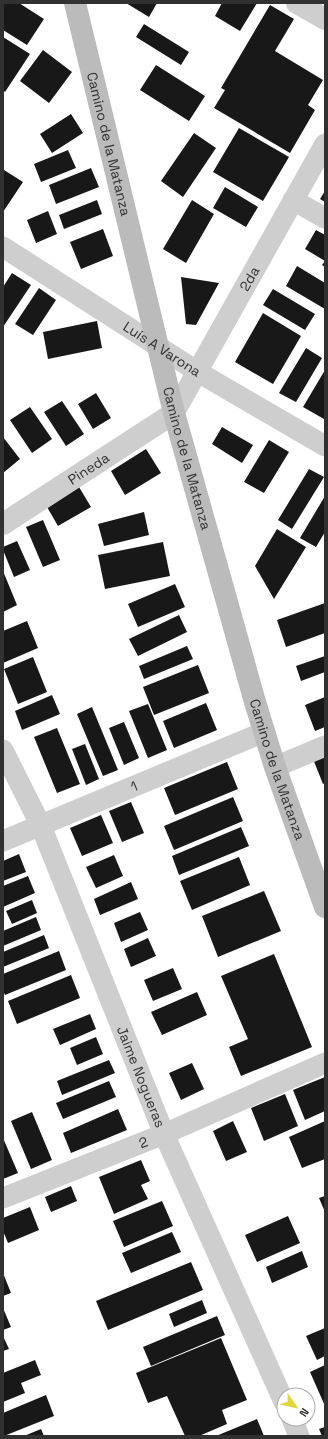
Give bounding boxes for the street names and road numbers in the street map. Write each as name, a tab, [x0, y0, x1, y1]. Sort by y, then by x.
street label: Camino de la Matanza	[83, 70, 135, 218]
street label: 2da	[235, 263, 263, 294]
street label: Luís A Varona	[120, 317, 204, 381]
street label: Camino de la Matanza	[159, 385, 215, 532]
street label: Pineda	[64, 448, 113, 488]
street label: Camino de la Matanza	[246, 697, 309, 842]
street label: 1	[128, 777, 140, 796]
street label: Jaime Nogueras	[113, 1023, 169, 1130]
street label: 2	[136, 1132, 151, 1152]

